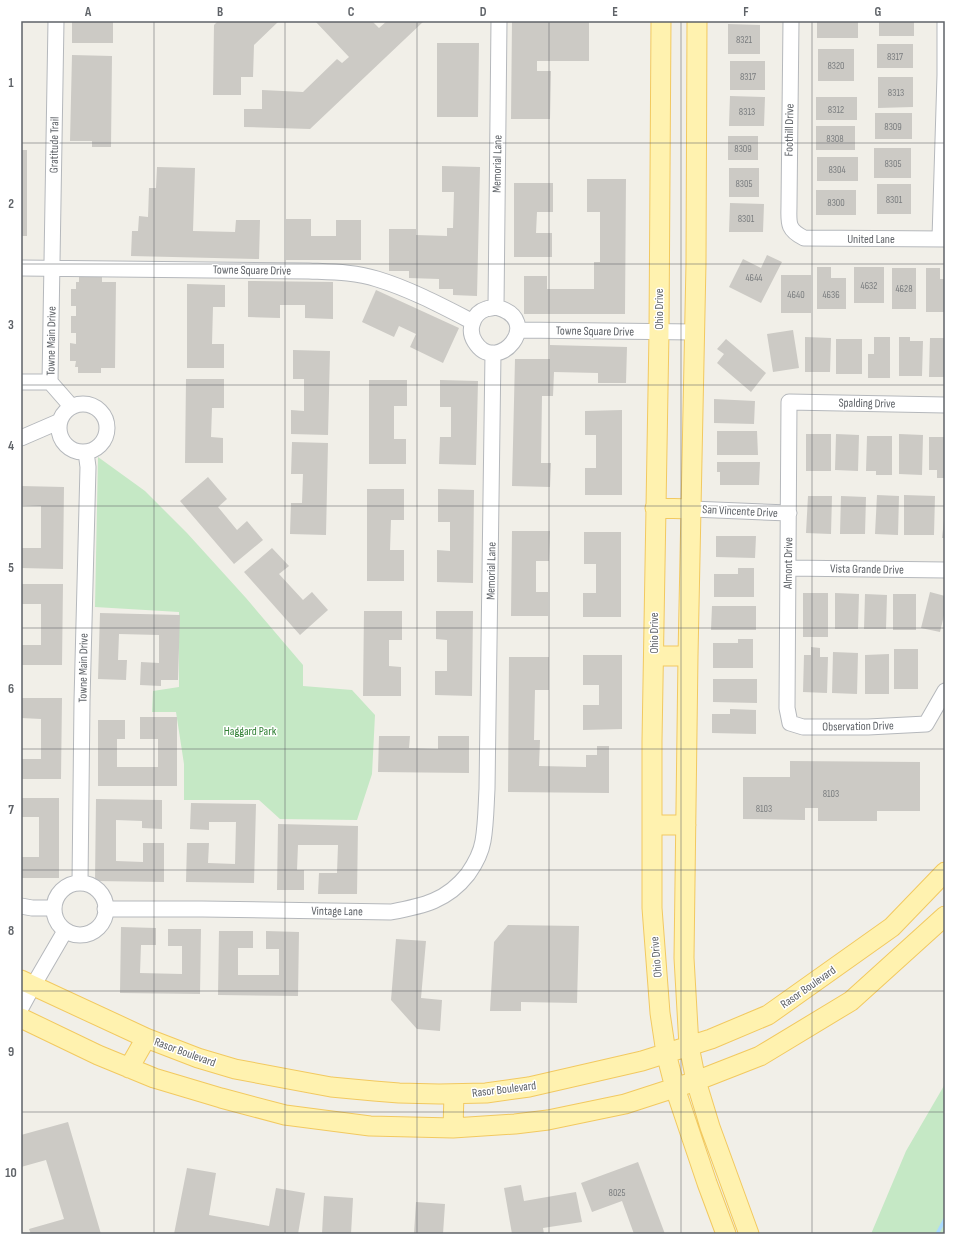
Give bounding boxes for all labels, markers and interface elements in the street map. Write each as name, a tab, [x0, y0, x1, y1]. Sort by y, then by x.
text: A	[84, 4, 92, 20]
text: B	[217, 4, 223, 20]
text: C	[348, 4, 355, 20]
text: D	[480, 4, 487, 20]
text: E	[612, 4, 618, 20]
text: F	[743, 4, 749, 20]
text: G	[875, 4, 882, 20]
house number: 8321	[736, 34, 753, 46]
house number: 8317	[887, 51, 903, 63]
house number: 8320	[827, 60, 845, 72]
house number: 8317	[740, 71, 756, 83]
text: 1	[8, 75, 14, 91]
house number: 8313	[888, 87, 904, 99]
street label: Foothill Drive	[782, 103, 797, 156]
house number: 8312	[828, 104, 844, 116]
house number: 8313	[739, 106, 755, 118]
street label: Gratitude Trail	[47, 117, 62, 173]
house number: 8309	[884, 121, 902, 133]
house number: 8308	[826, 133, 844, 145]
street label: Memorial Lane	[489, 135, 506, 193]
house number: 8309	[734, 143, 752, 155]
house number: 8305	[884, 158, 902, 170]
house number: 8304	[828, 164, 846, 176]
house number: 8305	[735, 178, 753, 190]
house number: 8301	[886, 194, 903, 206]
text: 2	[8, 196, 14, 212]
house number: 8300	[827, 197, 845, 209]
house number: 8301	[738, 213, 755, 225]
street label: United Lane	[847, 232, 895, 247]
street label: Towne Square Drive	[213, 262, 291, 279]
house number: 4644	[745, 272, 763, 284]
house number: 4632	[861, 280, 877, 292]
house number: 4628	[895, 283, 913, 295]
street label: Ohio Drive	[652, 288, 667, 330]
house number: 4640	[787, 289, 805, 301]
house number: 4636	[822, 289, 840, 301]
street label: Towne Main Drive	[43, 306, 60, 376]
text: 3	[8, 317, 14, 333]
street label: Towne Square Drive	[556, 323, 634, 340]
street label: Spalding Drive	[838, 396, 896, 411]
text: 4	[8, 438, 14, 454]
street label: San Vincente Drive	[702, 502, 778, 521]
street label: Almont Drive	[781, 537, 796, 590]
street label: Memorial Lane	[483, 542, 500, 600]
text: 5	[8, 560, 14, 576]
street label: Vista Grande Drive	[830, 561, 904, 578]
street label: Ohio Drive	[647, 612, 662, 654]
street label: Towne Main Drive	[75, 633, 92, 703]
text: 6	[8, 681, 14, 697]
street label: Observation Drive	[822, 718, 894, 735]
park label: Haggard Park	[224, 724, 277, 739]
house number: 8103	[823, 788, 839, 800]
text: 7	[8, 802, 14, 818]
house number: 8103	[756, 803, 772, 815]
street label: Vintage Lane	[311, 904, 363, 919]
text: 8	[8, 923, 14, 939]
street label: Ohio Drive	[647, 936, 666, 978]
street label: Rasor Boulevard	[778, 963, 839, 1012]
street label: Rasor Boulevard	[152, 1034, 218, 1071]
text: 9	[8, 1044, 14, 1060]
street label: Rasor Boulevard	[471, 1078, 537, 1101]
text: 10	[5, 1165, 17, 1181]
house number: 8025	[609, 1187, 625, 1199]

